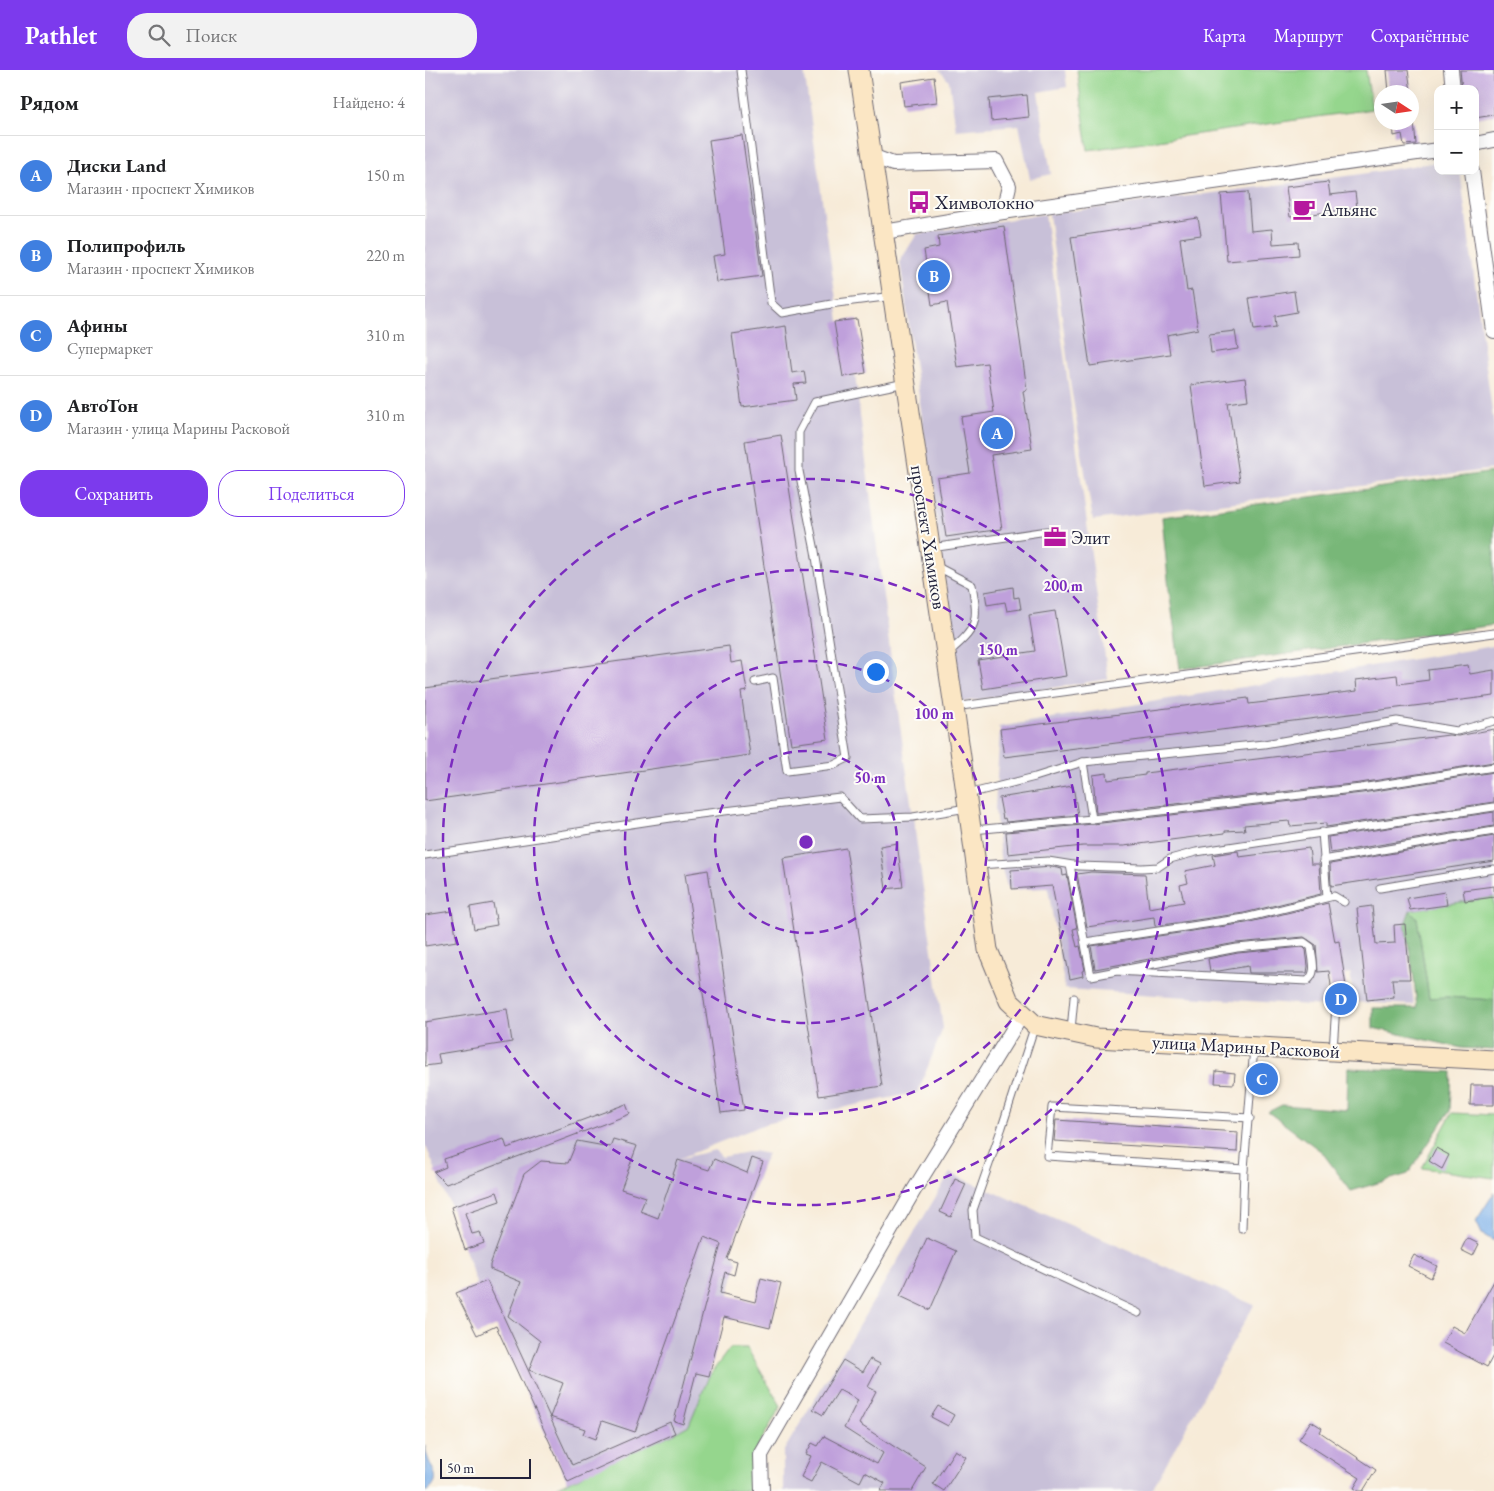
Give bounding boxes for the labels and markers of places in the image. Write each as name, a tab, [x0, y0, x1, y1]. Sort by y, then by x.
bus stop icon: Химволокно	[906, 189, 932, 215]
place label: Химволокно	[934, 190, 1034, 215]
cafe icon: Альянс	[1291, 196, 1317, 222]
place label: Альянс	[1320, 197, 1377, 222]
pin: B	[918, 257, 950, 295]
pin: A	[981, 414, 1013, 452]
office icon: Элит	[1042, 524, 1068, 550]
place label: Элит	[1071, 525, 1110, 550]
centre of rings	[797, 833, 815, 851]
pin: D	[1325, 980, 1357, 1018]
pin: C	[1246, 1060, 1278, 1098]

